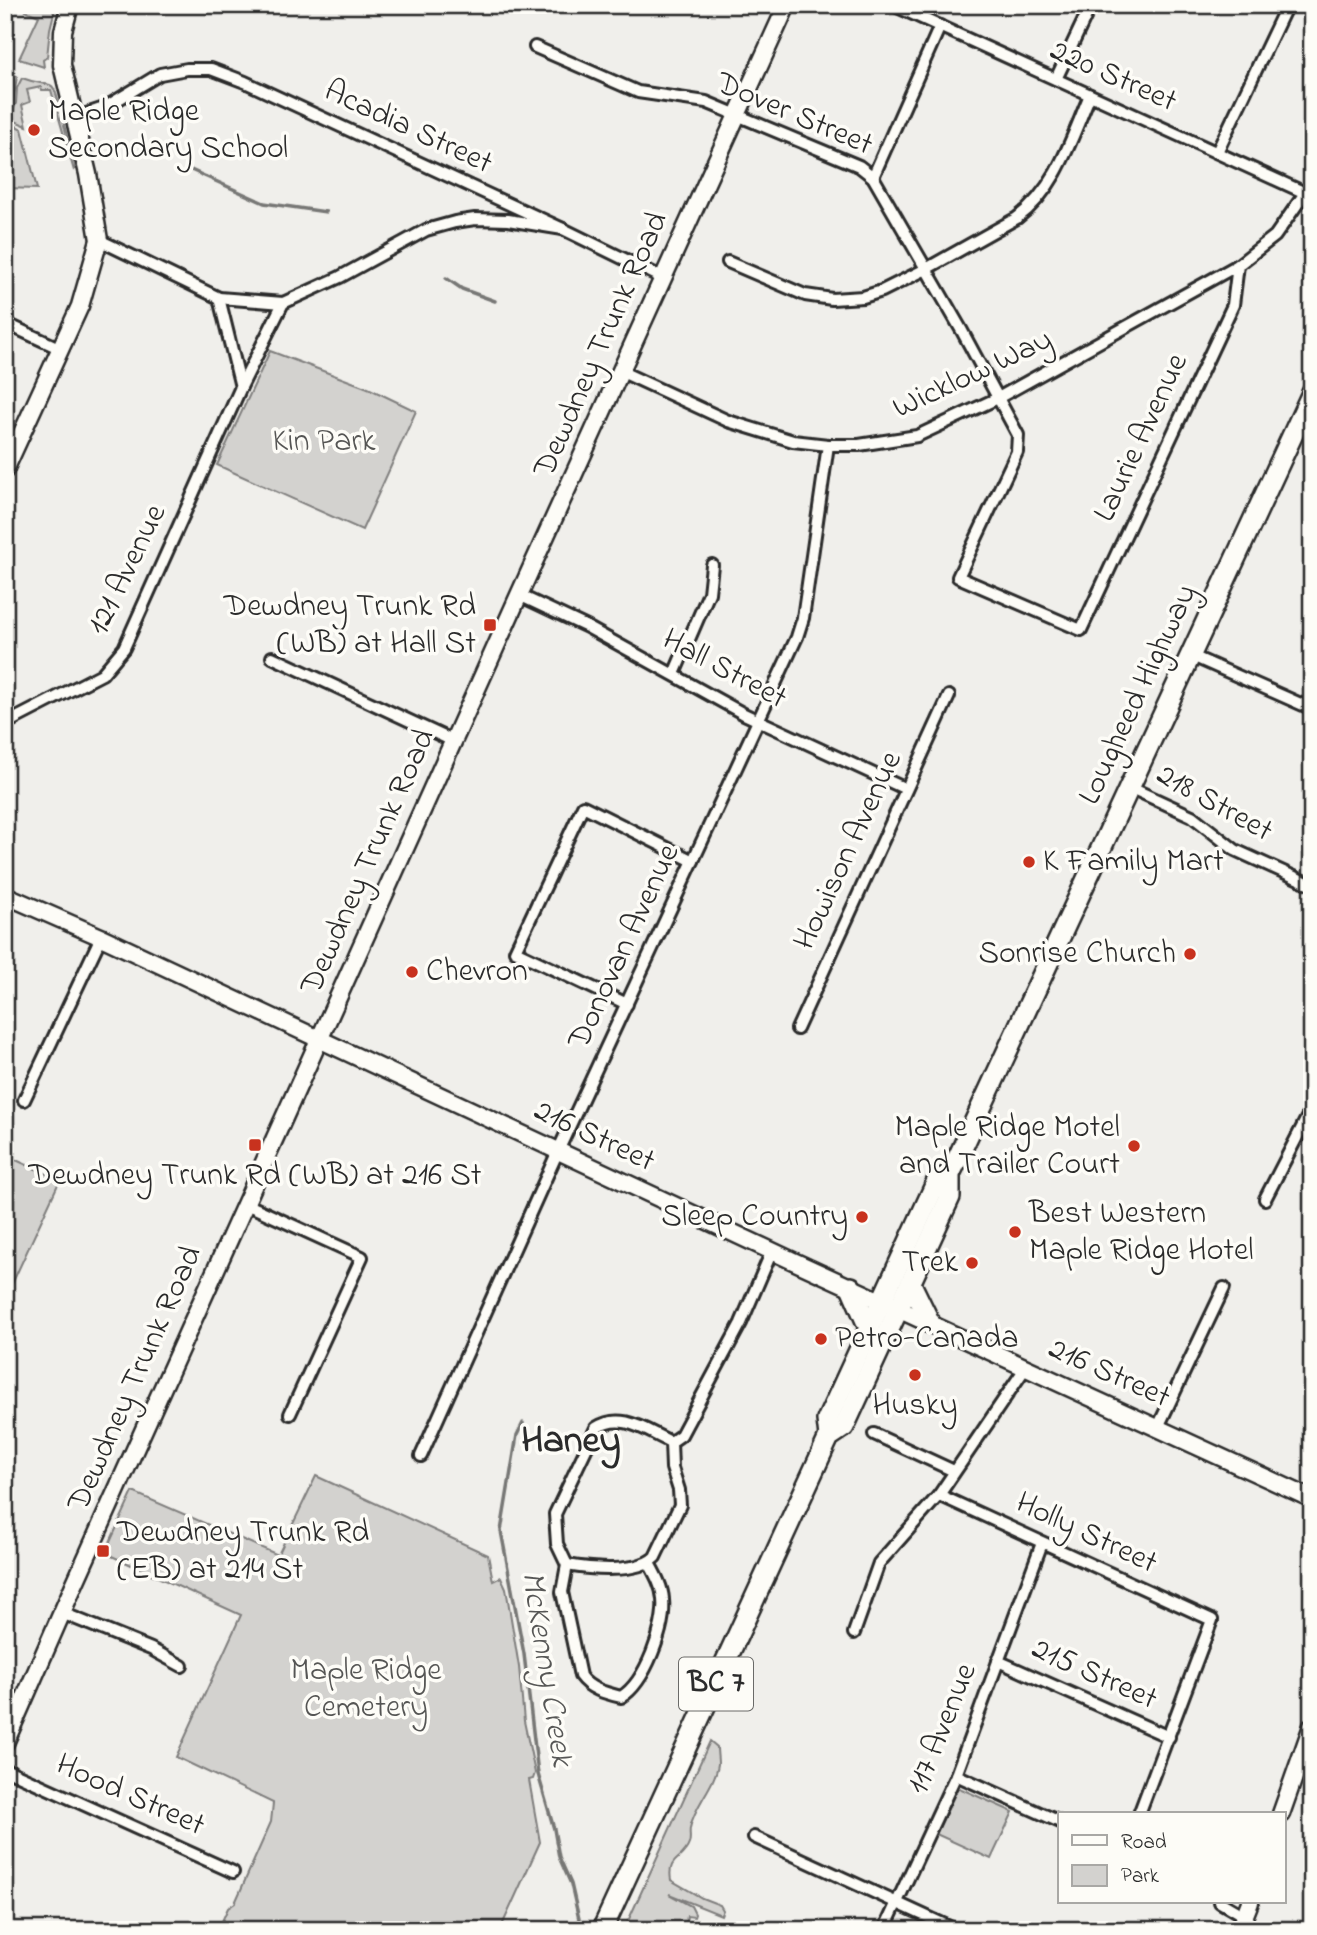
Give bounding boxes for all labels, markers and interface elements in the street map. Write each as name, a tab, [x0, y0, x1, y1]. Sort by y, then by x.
street label: 220 Street	[1042, 28, 1184, 126]
street label: Dover Street	[707, 60, 880, 169]
street label: Acadia Street	[316, 68, 500, 188]
place label: Maple Ridge Secondary School	[48, 89, 288, 173]
marker: Maple Ridge Secondary School	[26, 122, 42, 138]
street label: Dewdney Trunk Road	[522, 205, 682, 486]
street label: Wicklow Way	[885, 318, 1061, 432]
street label: Laurie Avenue	[1082, 345, 1202, 530]
park label: Kin Park	[273, 419, 376, 466]
street label: 121 Avenue	[76, 496, 180, 643]
street label: Lougheed Highway	[1067, 577, 1211, 813]
place label: Dewdney Trunk Rd (WB) at Hall St	[223, 584, 476, 668]
marker: Dewdney Trunk Rd (WB) at Hall St	[482, 617, 498, 633]
street label: Hall Street	[653, 617, 795, 723]
street label: Dewdney Trunk Road	[289, 722, 449, 1003]
street label: Howison Avenue	[782, 743, 916, 958]
street label: 218 Street	[1147, 753, 1281, 855]
street label: Donovan Avenue	[556, 836, 693, 1058]
place label: K Family Mart	[1043, 839, 1224, 886]
marker: K Family Mart	[1021, 854, 1037, 870]
place label: Sonrise Church	[978, 931, 1176, 978]
marker: Sonrise Church	[1182, 946, 1198, 962]
place label: Chevron	[426, 949, 528, 996]
marker: Chevron	[404, 964, 420, 980]
street label: 216 Street	[526, 1088, 663, 1186]
place label: Maple Ridge Motel and Trailer Court	[894, 1105, 1120, 1189]
marker: Dewdney Trunk Rd (WB) at 216 St	[247, 1137, 263, 1153]
marker: Maple Ridge Motel and Trailer Court	[1126, 1138, 1142, 1154]
place label: Dewdney Trunk Rd (WB) at 216 St	[28, 1153, 482, 1200]
place label: Best Western Maple Ridge Hotel	[1028, 1191, 1254, 1275]
place label: Sleep Country	[661, 1194, 848, 1241]
marker: Sleep Country	[854, 1209, 870, 1225]
marker: Best Western Maple Ridge Hotel	[1007, 1224, 1023, 1240]
street label: Dewdney Trunk Road	[56, 1239, 216, 1520]
place label: Trek	[901, 1240, 959, 1287]
marker: Trek	[964, 1255, 980, 1271]
place label: Petro-Canada	[835, 1316, 1018, 1363]
street label: 216 Street	[1041, 1326, 1178, 1422]
marker: Petro-Canada	[813, 1331, 829, 1347]
marker: Husky	[907, 1367, 923, 1383]
place label: Husky	[873, 1383, 957, 1430]
district label: Haney	[521, 1414, 621, 1470]
street label: Holly Street	[1007, 1481, 1165, 1587]
place label: Dewdney Trunk Rd (EB) at 214 St	[116, 1510, 369, 1594]
marker: Dewdney Trunk Rd (EB) at 214 St	[95, 1543, 111, 1559]
water label: McKenny Creek	[507, 1568, 585, 1772]
street label: 215 Street	[1024, 1626, 1165, 1724]
park label: Maple Ridge Cemetery	[290, 1648, 442, 1732]
street label: 117 Avenue	[896, 1656, 991, 1801]
road number: BC 7	[679, 1658, 753, 1710]
street label: Hood Street	[48, 1742, 212, 1850]
legend	[1058, 1812, 1286, 1904]
text: Road	[1121, 1828, 1167, 1858]
text: Park	[1121, 1862, 1160, 1892]

